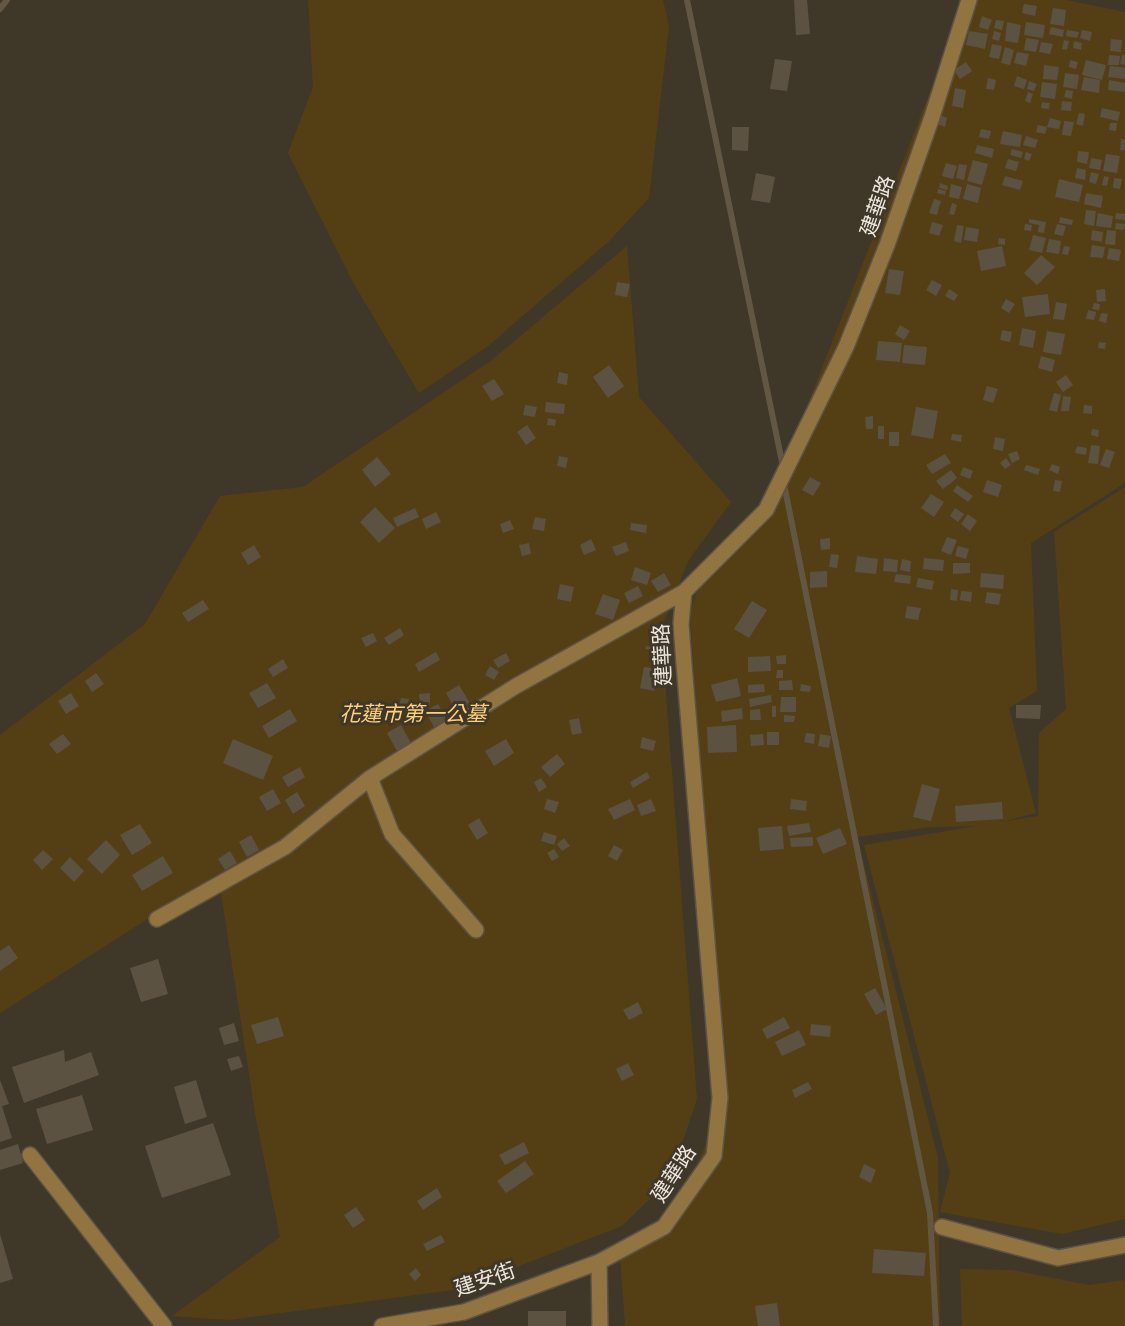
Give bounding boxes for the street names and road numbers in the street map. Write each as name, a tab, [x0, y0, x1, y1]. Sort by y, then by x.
street label: 建華路	[856, 172, 900, 240]
street label: 建華路	[649, 623, 677, 687]
street label: 建華路	[646, 1141, 702, 1207]
street label: 建安街	[451, 1258, 519, 1302]

